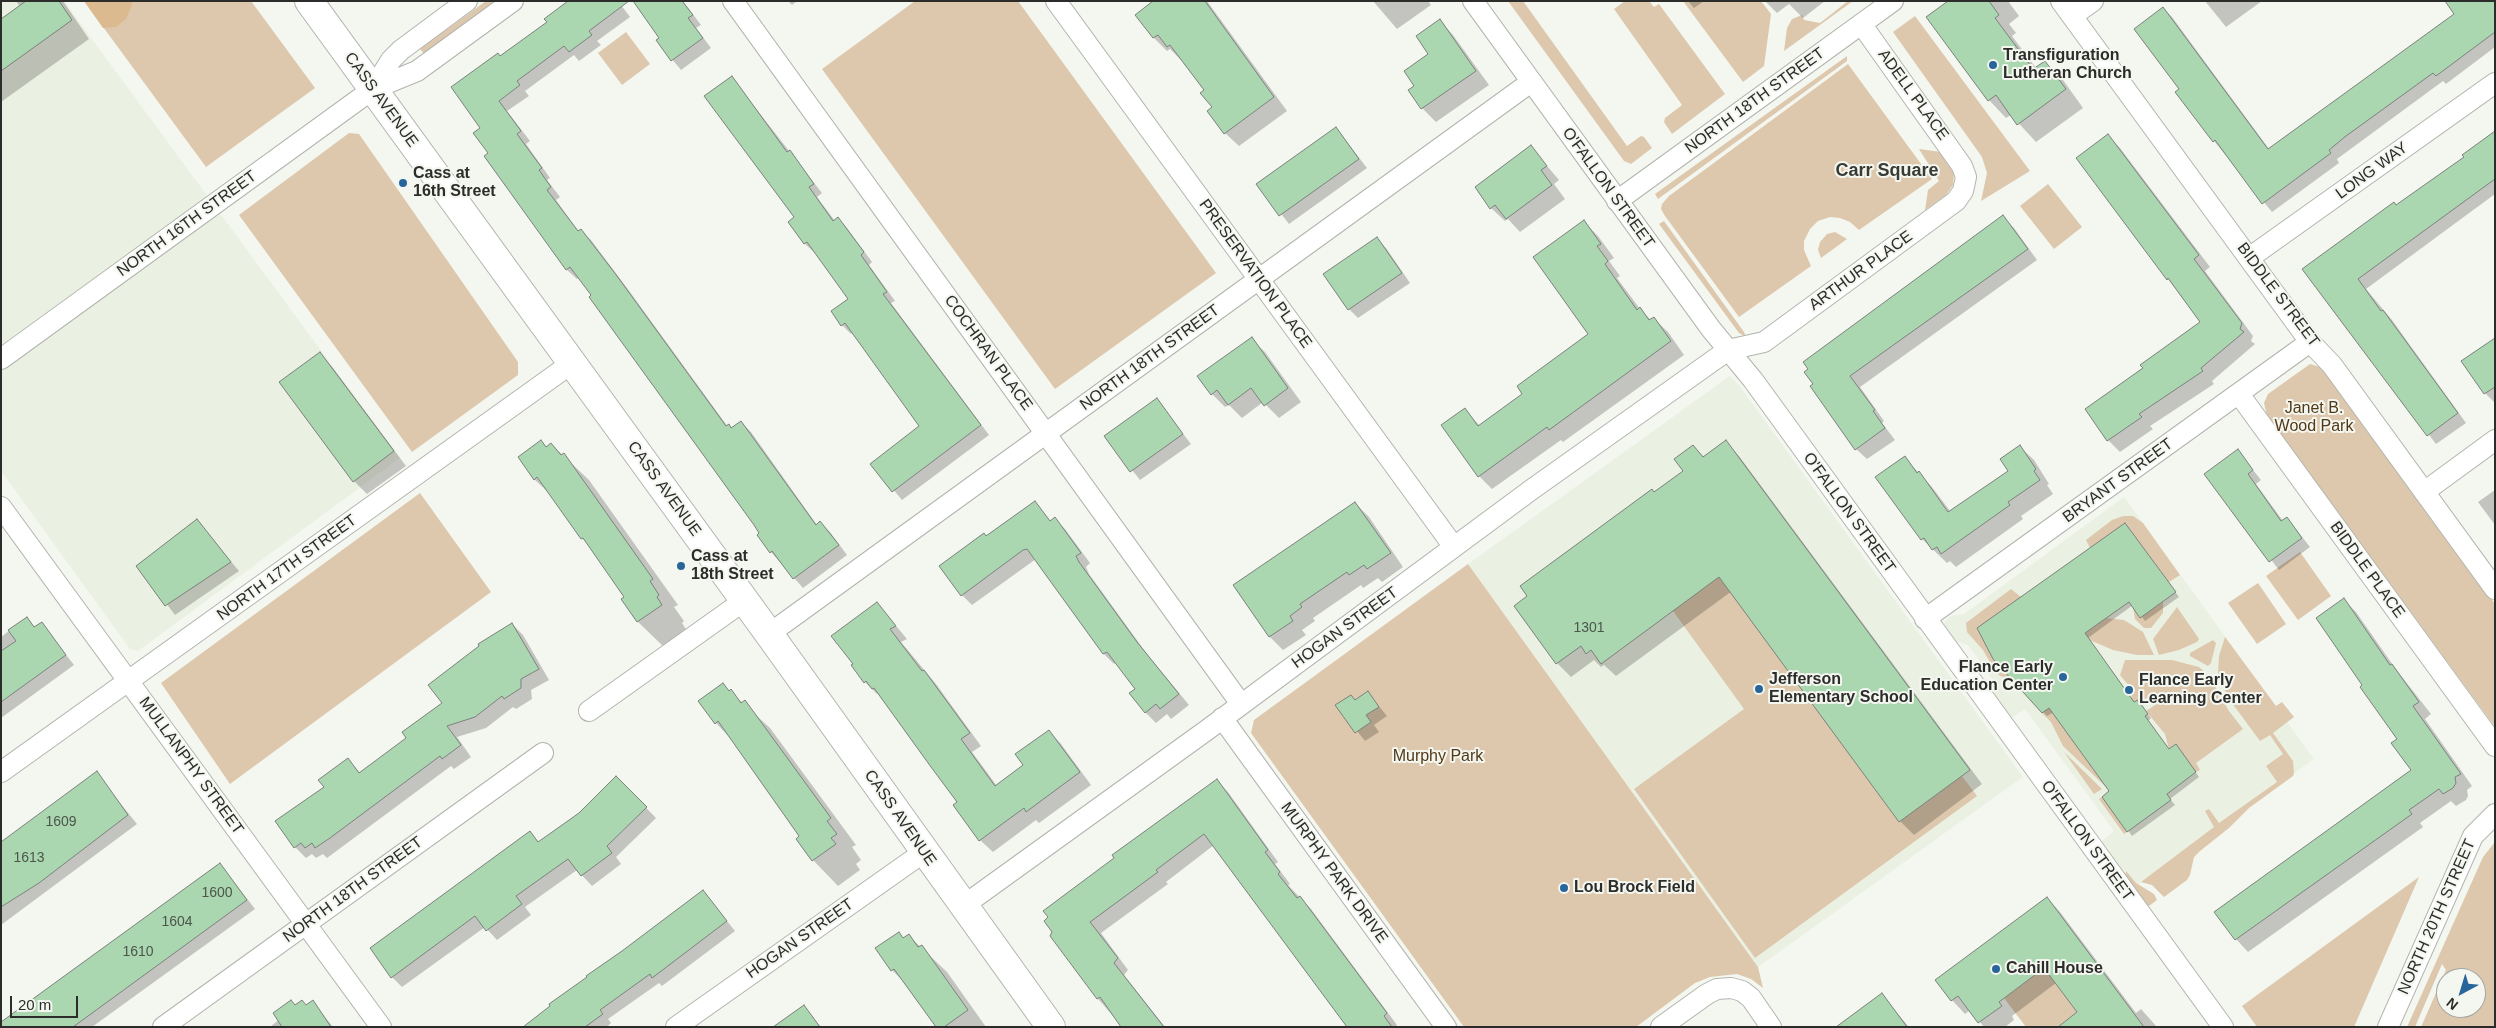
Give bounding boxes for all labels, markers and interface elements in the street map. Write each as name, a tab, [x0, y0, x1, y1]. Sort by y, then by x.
street label: NORTH 18TH STREET	[1682, 44, 1828, 158]
street label: ADELL PLACE	[1874, 46, 1952, 144]
place label: Transfiguration Lutheran Church	[2003, 46, 2132, 84]
street label: CASS AVENUE	[340, 49, 422, 151]
marker: Transfiguration Lutheran Church	[1987, 59, 1999, 71]
street label: O'FALLON STREET	[1558, 124, 1658, 252]
street label: LONG WAY	[2332, 138, 2412, 204]
district label: Carr Square	[1835, 160, 1939, 182]
place label: Cass at 16th Street	[413, 164, 496, 202]
street label: NORTH 16TH STREET	[114, 167, 260, 281]
marker: Cass at 16th Street	[397, 177, 409, 189]
street label: PRESERVATION PLACE	[1194, 196, 1316, 352]
street label: ARTHUR PLACE	[1805, 227, 1917, 315]
street label: BIDDLE STREET	[2233, 239, 2323, 351]
street label: COCHRAN PLACE	[940, 292, 1036, 414]
street label: NORTH 18TH STREET	[1077, 301, 1223, 415]
park label: Janet B. Wood Park	[2275, 399, 2353, 437]
street label: BRYANT STREET	[2059, 435, 2177, 527]
street label: CASS AVENUE	[623, 438, 705, 540]
street label: O'FALLON STREET	[1799, 449, 1899, 577]
street label: NORTH 17TH STREET	[214, 511, 360, 625]
street label: BIDDLE PLACE	[2326, 518, 2408, 622]
place label: Cass at 18th Street	[691, 547, 774, 585]
marker: Cass at 18th Street	[675, 560, 687, 572]
street label: HOGAN STREET	[1288, 583, 1402, 673]
house number: 1301	[1573, 620, 1605, 636]
place label: Flance Early Education Center	[1921, 658, 2053, 696]
place label: Jefferson Elementary School	[1769, 670, 1913, 708]
marker: Flance Early Education Center	[2057, 671, 2069, 683]
place label: Flance Early Learning Center	[2139, 671, 2262, 709]
marker: Jefferson Elementary School	[1753, 683, 1765, 695]
marker: Flance Early Learning Center	[2123, 684, 2135, 696]
street label: MULLANPHY STREET	[135, 693, 247, 839]
park label: Murphy Park	[1393, 747, 1483, 767]
street label: CASS AVENUE	[860, 766, 940, 870]
street label: O'FALLON STREET	[2037, 777, 2137, 905]
street label: MURPHY PARK DRIVE	[1276, 799, 1392, 947]
house number: 1609	[45, 814, 77, 830]
street label: NORTH 18TH STREET	[280, 833, 426, 947]
street label: NORTH 20TH STREET	[2394, 836, 2480, 998]
house number: 1613	[13, 850, 45, 866]
place label: Lou Brock Field	[1574, 878, 1695, 898]
marker: Lou Brock Field	[1558, 882, 1570, 894]
house number: 1600	[201, 885, 233, 901]
street label: HOGAN STREET	[743, 895, 857, 983]
house number: 1604	[161, 914, 193, 930]
house number: 1610	[122, 944, 154, 960]
place label: Cahill House	[2006, 959, 2103, 979]
marker: Cahill House	[1990, 963, 2002, 975]
north arrow	[2436, 968, 2486, 1018]
scale bar	[12, 986, 80, 1018]
text: N	[2443, 994, 2461, 1013]
text: 20 m	[18, 996, 51, 1013]

